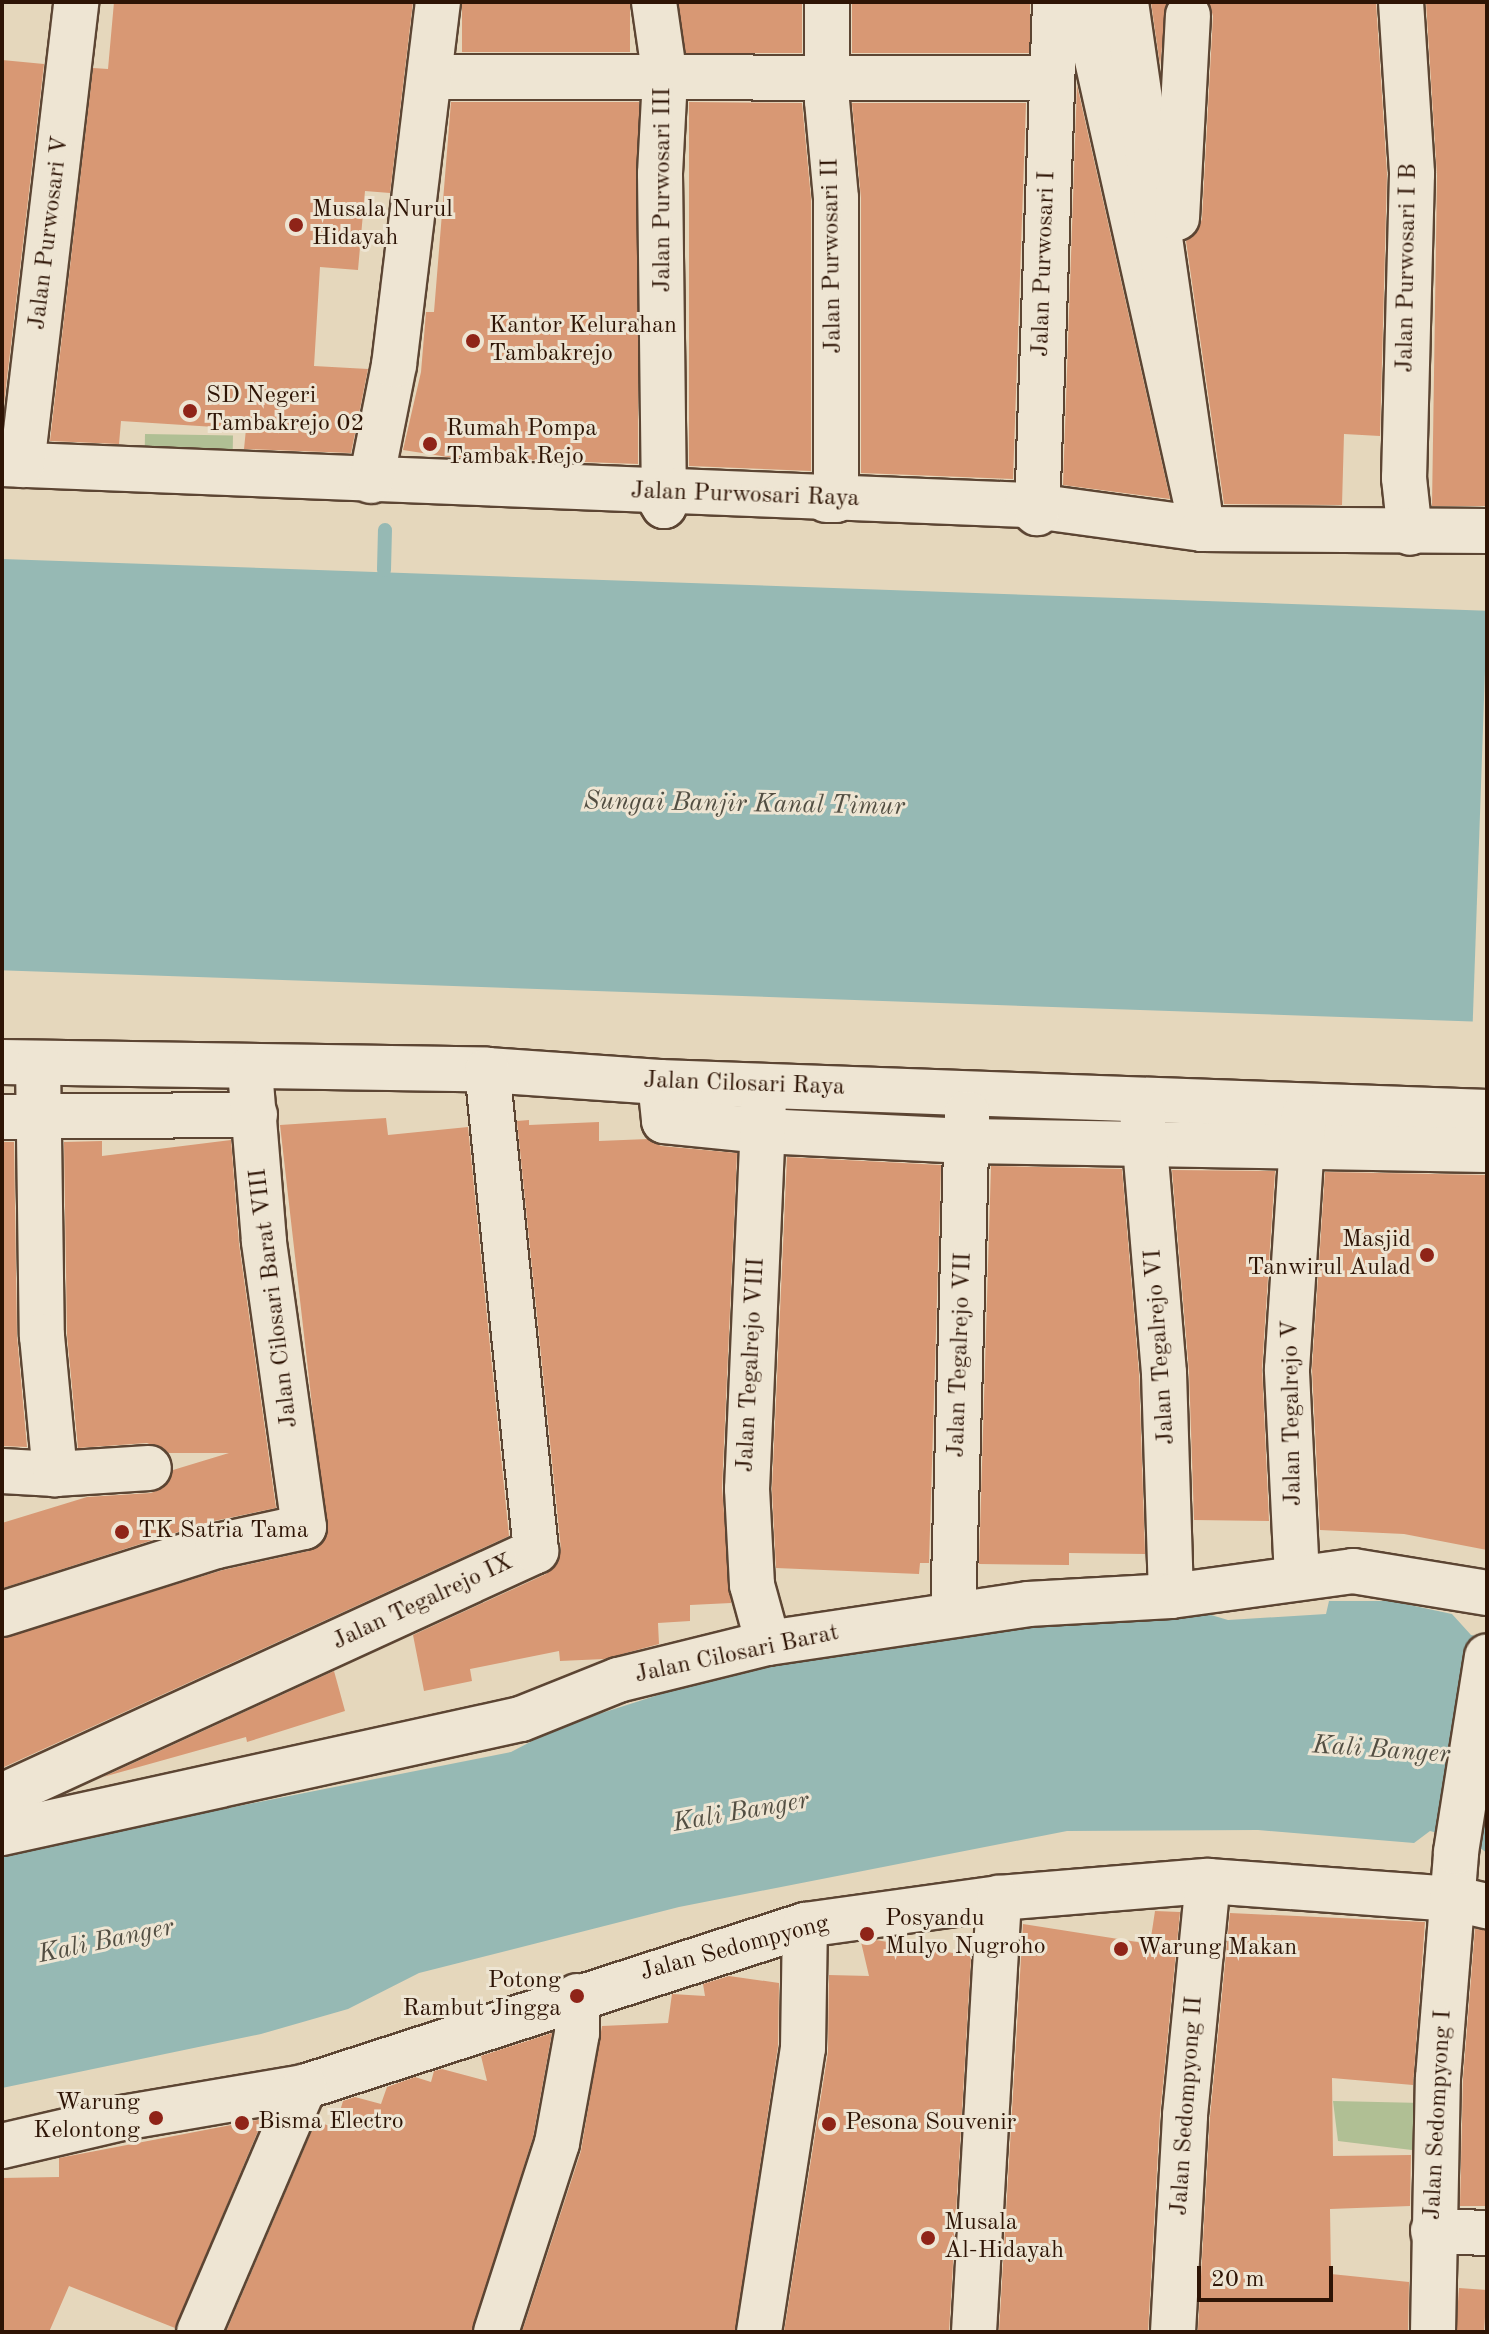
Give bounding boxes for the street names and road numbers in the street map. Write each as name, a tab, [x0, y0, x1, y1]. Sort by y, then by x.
street label: Jalan Purwosari III	[650, 88, 678, 292]
street label: Jalan Purwosari V	[24, 134, 76, 332]
street label: Jalan Purwosari II	[817, 158, 849, 354]
street label: Jalan Purwosari I B	[1392, 163, 1424, 373]
street label: Jalan Purwosari I	[1027, 171, 1063, 357]
street label: Jalan Purwosari Raya	[630, 478, 860, 514]
street label: Jalan Cilosari Raya	[643, 1067, 845, 1103]
street label: Jalan Cilosari Barat VIII	[245, 1167, 305, 1429]
street label: Jalan Tegalrejo VI	[1140, 1248, 1182, 1446]
street label: Jalan Tegalrejo VII	[943, 1252, 979, 1458]
street label: Jalan Tegalrejo VIII	[732, 1257, 772, 1473]
street label: Jalan Tegalrejo V	[1277, 1320, 1309, 1506]
street label: Jalan Tegalrejo IX	[328, 1549, 518, 1657]
street label: Jalan Cilosari Barat	[632, 1619, 842, 1691]
street label: Jalan Sedompyong	[638, 1910, 832, 1988]
street label: Jalan Sedompyong II	[1166, 1995, 1210, 2217]
street label: Jalan Sedompyong I	[1419, 2009, 1459, 2221]

